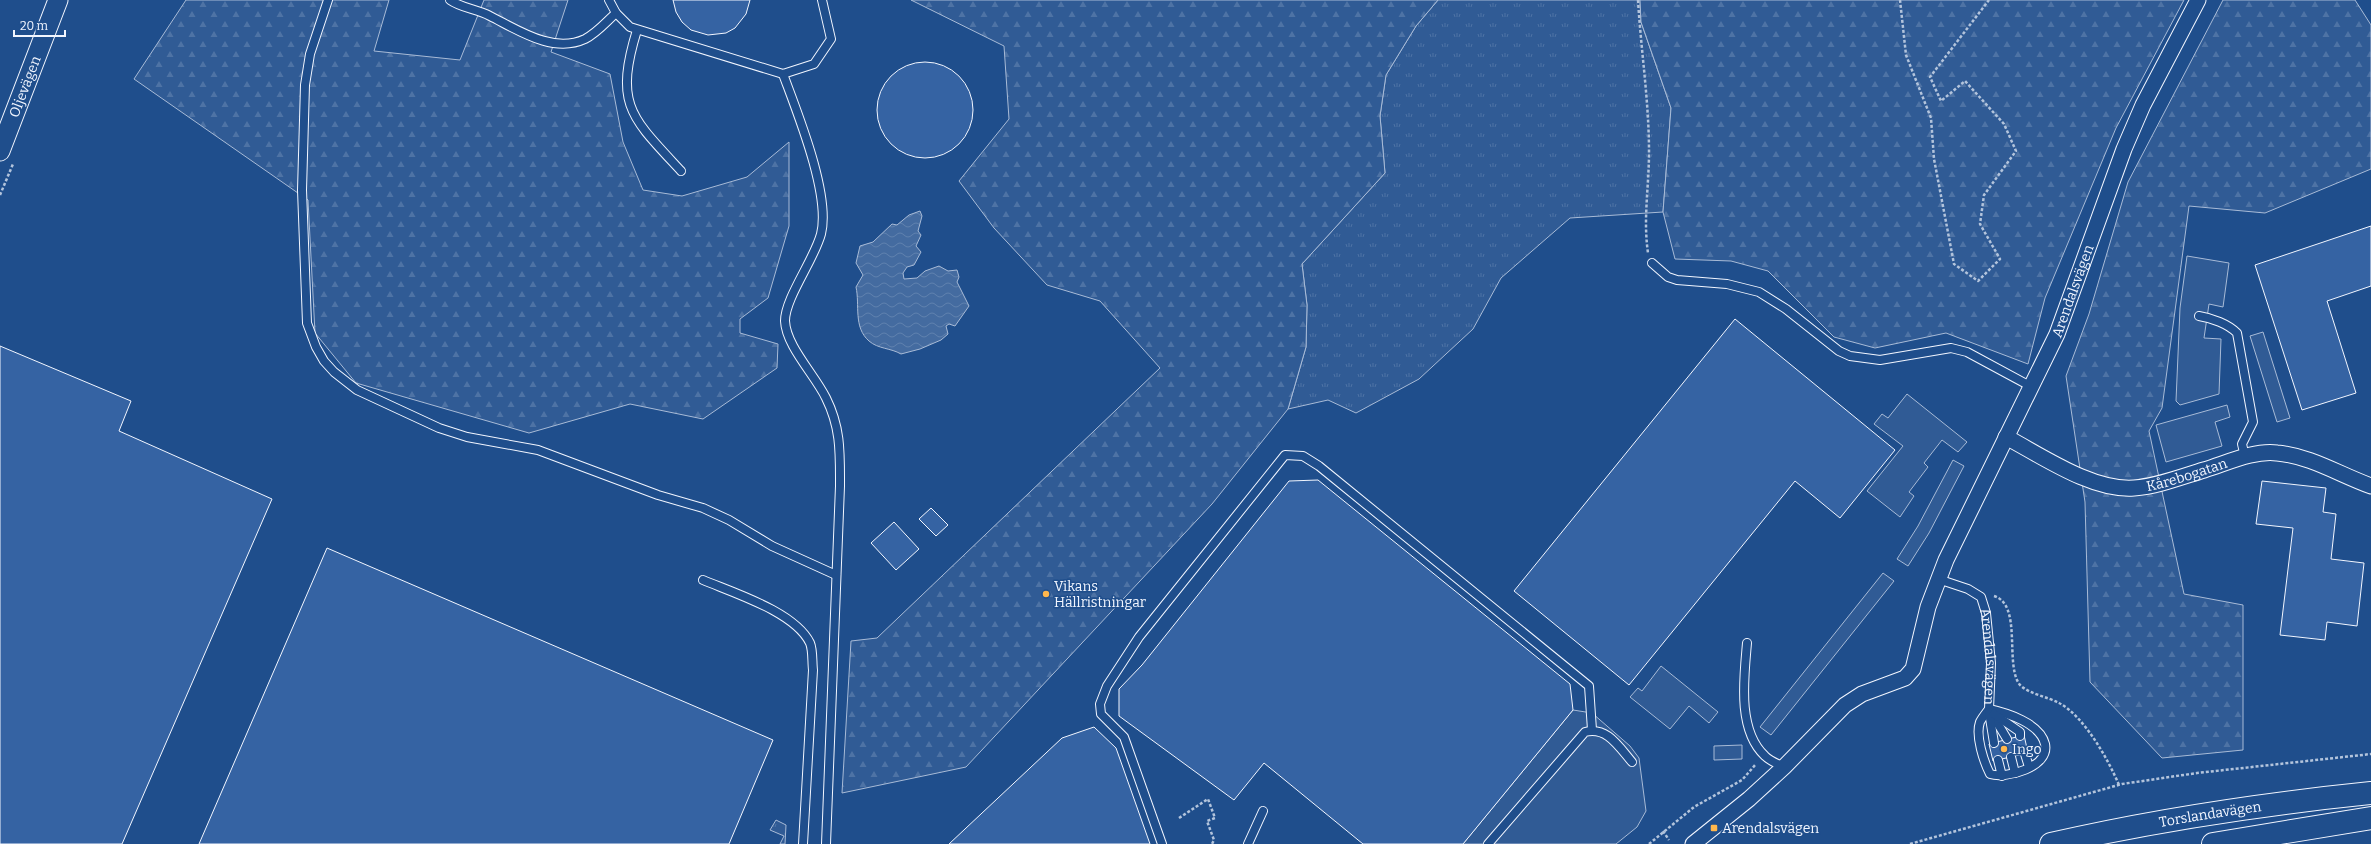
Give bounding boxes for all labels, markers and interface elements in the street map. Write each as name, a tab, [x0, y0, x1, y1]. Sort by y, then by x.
scale bar	[14, 12, 65, 38]
text: 20 m	[20, 19, 49, 33]
street label: Oljevägen	[5, 53, 44, 120]
street label: Arendalsvägen	[2048, 242, 2097, 340]
street label: Kårebogatan	[2145, 454, 2229, 495]
place label: Vikans Hällristningar	[1054, 578, 1146, 611]
marker: Vikans Hällristningar	[1041, 589, 1051, 599]
street label: Arendalsvägen	[1976, 605, 2000, 705]
place label: Ingo	[2012, 741, 2041, 758]
marker: Ingo	[1999, 744, 2009, 754]
street label: Torslandavägen	[2158, 798, 2262, 830]
place label: Arendalsvägen	[1722, 820, 1819, 837]
marker: Arendalsvägen	[1709, 823, 1719, 833]

